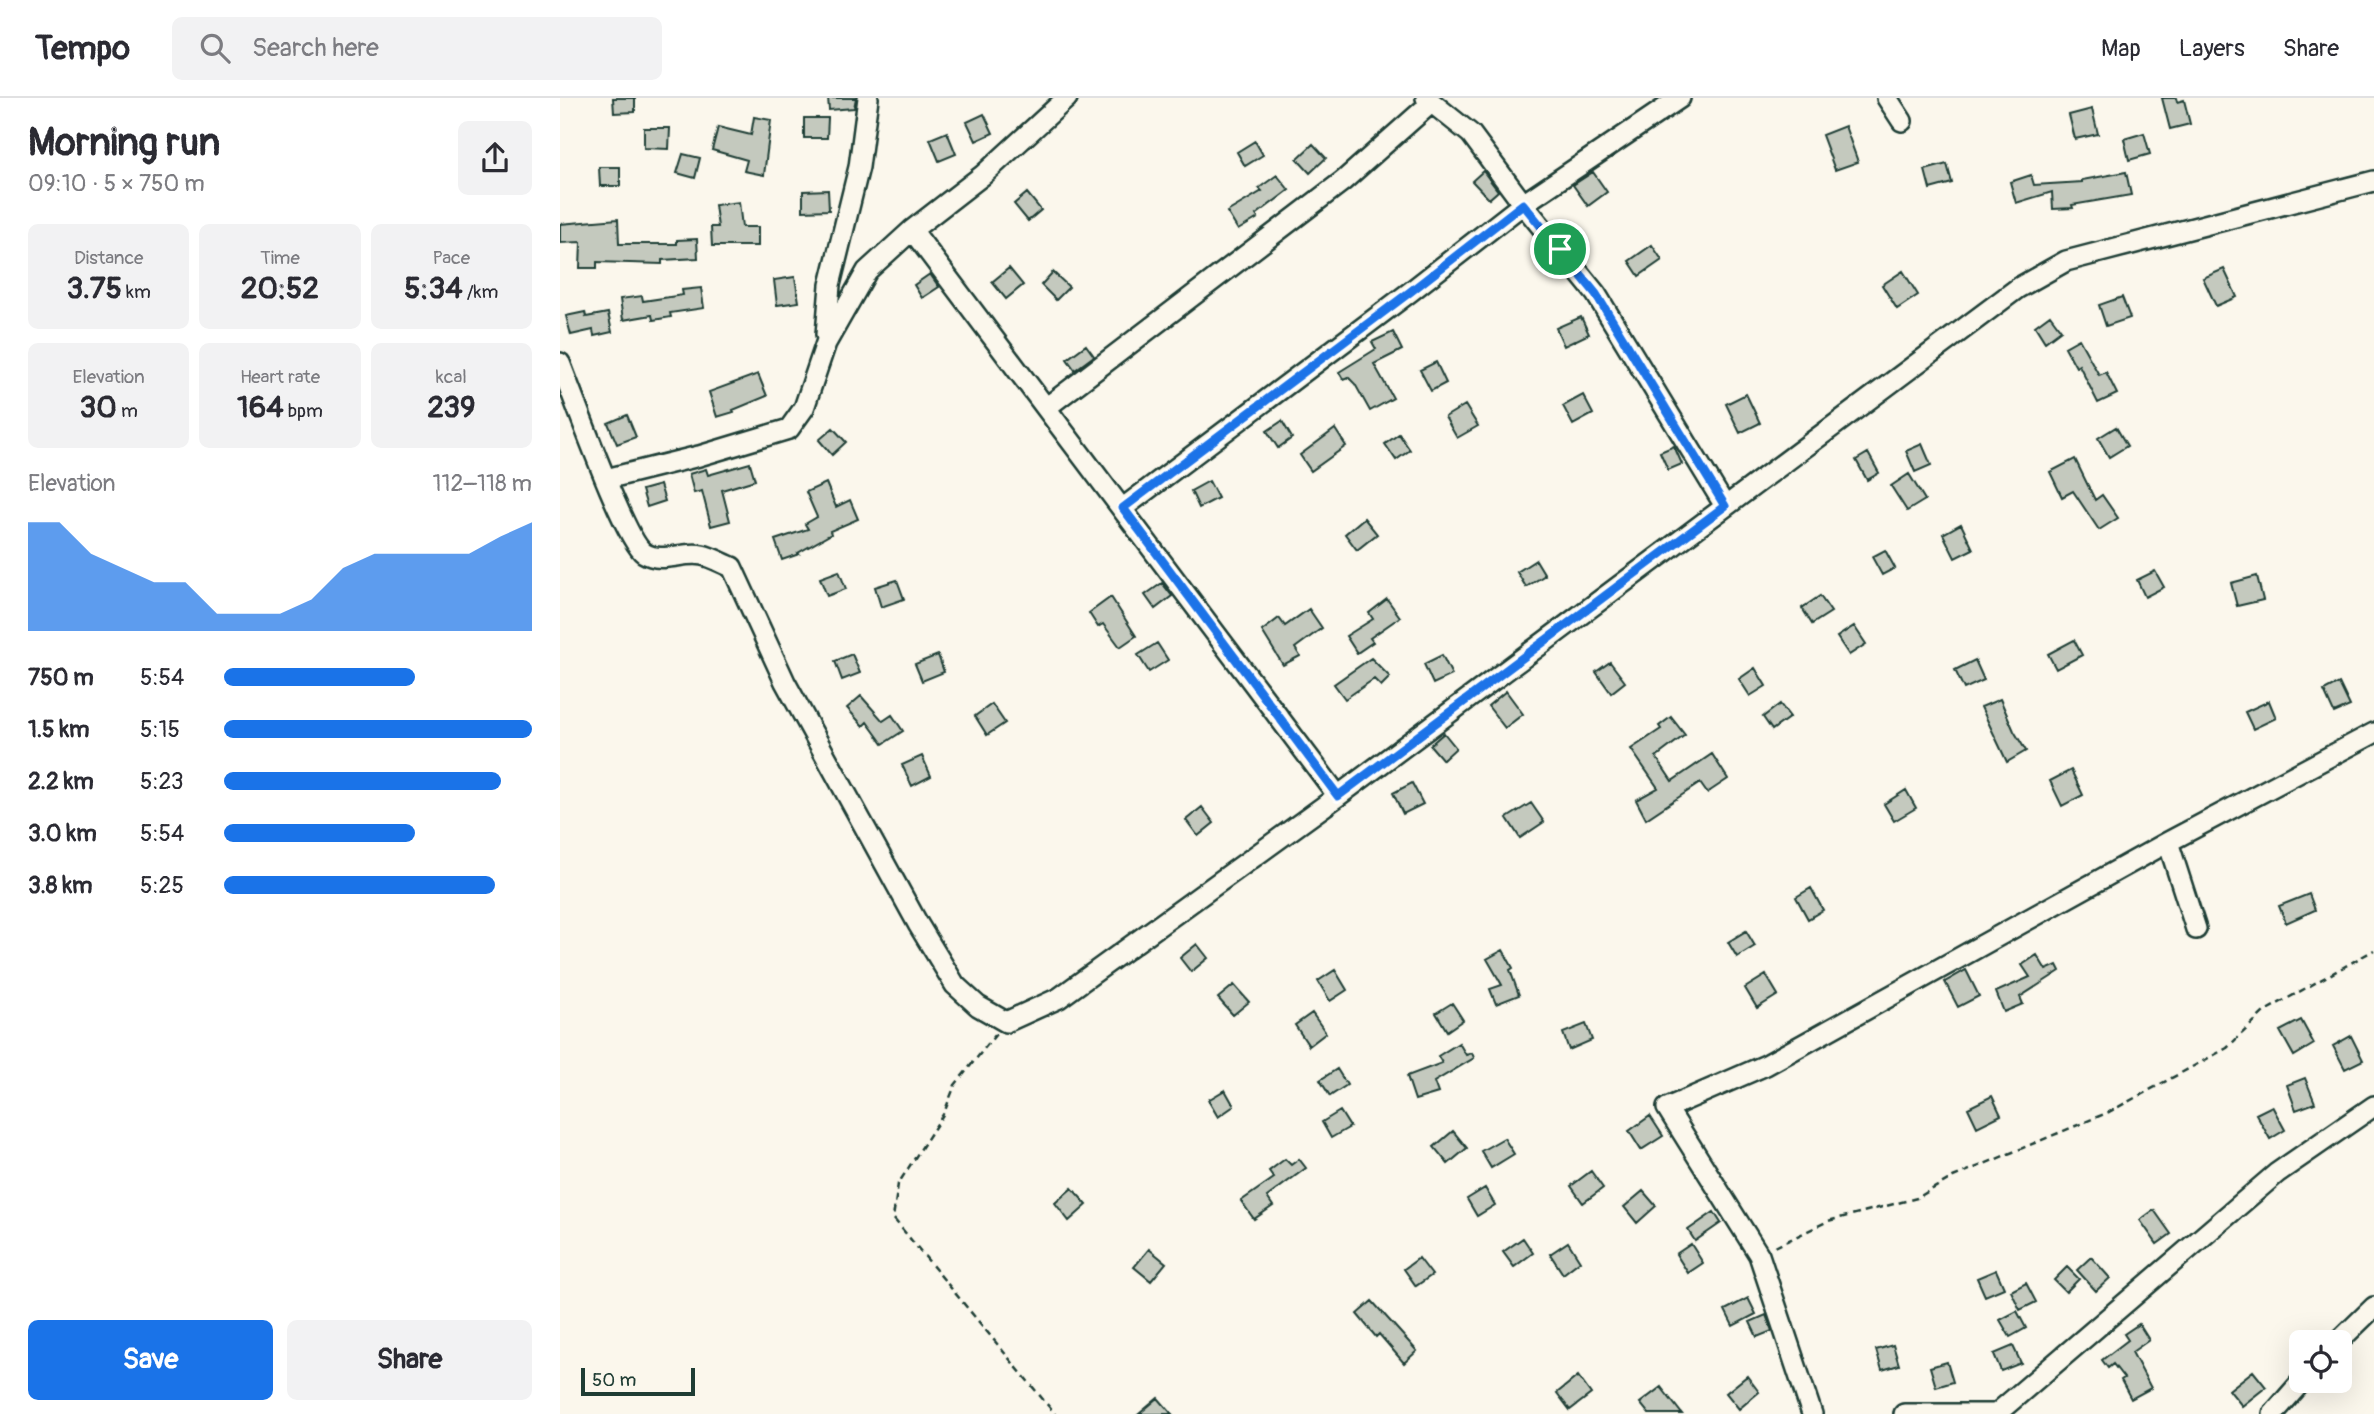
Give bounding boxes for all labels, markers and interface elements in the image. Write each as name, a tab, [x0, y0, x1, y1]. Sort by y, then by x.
search box	[172, 17, 662, 80]
text: Tempo	[35, 28, 130, 69]
icon: search	[196, 29, 234, 67]
text: Search here	[252, 32, 379, 64]
text: Map	[2101, 34, 2141, 63]
text: Layers	[2179, 34, 2245, 63]
text: Share	[2283, 34, 2339, 63]
text: Morning run	[28, 119, 220, 167]
button: share	[458, 121, 532, 195]
text: 09:10 · 5 × 750 m	[28, 169, 205, 198]
pin	[1530, 219, 1590, 279]
icon: arrive	[1541, 230, 1579, 268]
text: Distance	[74, 246, 143, 270]
text: Time	[260, 246, 300, 270]
text: Pace	[433, 246, 470, 270]
text: 3.75	[66, 270, 122, 307]
text: 20:52	[241, 270, 319, 307]
text: 5:34	[404, 270, 463, 307]
text: km	[122, 280, 151, 304]
text: /km	[463, 280, 498, 304]
text: Elevation	[72, 365, 145, 389]
text: Heart rate	[240, 365, 320, 389]
text: kcal	[436, 365, 467, 389]
text: 30	[80, 389, 117, 426]
text: 164	[237, 389, 284, 426]
text: 239	[427, 389, 475, 426]
text: m	[117, 399, 138, 423]
text: bpm	[284, 399, 323, 423]
text: Elevation	[28, 469, 116, 498]
text: 112–118 m	[433, 469, 532, 498]
text: 750 m	[28, 663, 94, 692]
text: 5:54	[140, 663, 184, 692]
text: 1.5 km	[28, 715, 90, 744]
text: 5:15	[140, 715, 180, 744]
text: 2.2 km	[28, 767, 94, 796]
text: 5:23	[140, 767, 184, 796]
text: 3.0 km	[28, 819, 97, 848]
text: 5:54	[140, 819, 184, 848]
text: 3.8 km	[28, 871, 92, 900]
text: 5:25	[140, 871, 184, 900]
button: Save	[28, 1320, 273, 1400]
button: Share	[287, 1320, 532, 1400]
map controls	[2289, 1330, 2352, 1393]
button: locate	[2289, 1330, 2352, 1393]
scale bar	[581, 1365, 695, 1397]
text: 50 m	[592, 1368, 636, 1392]

